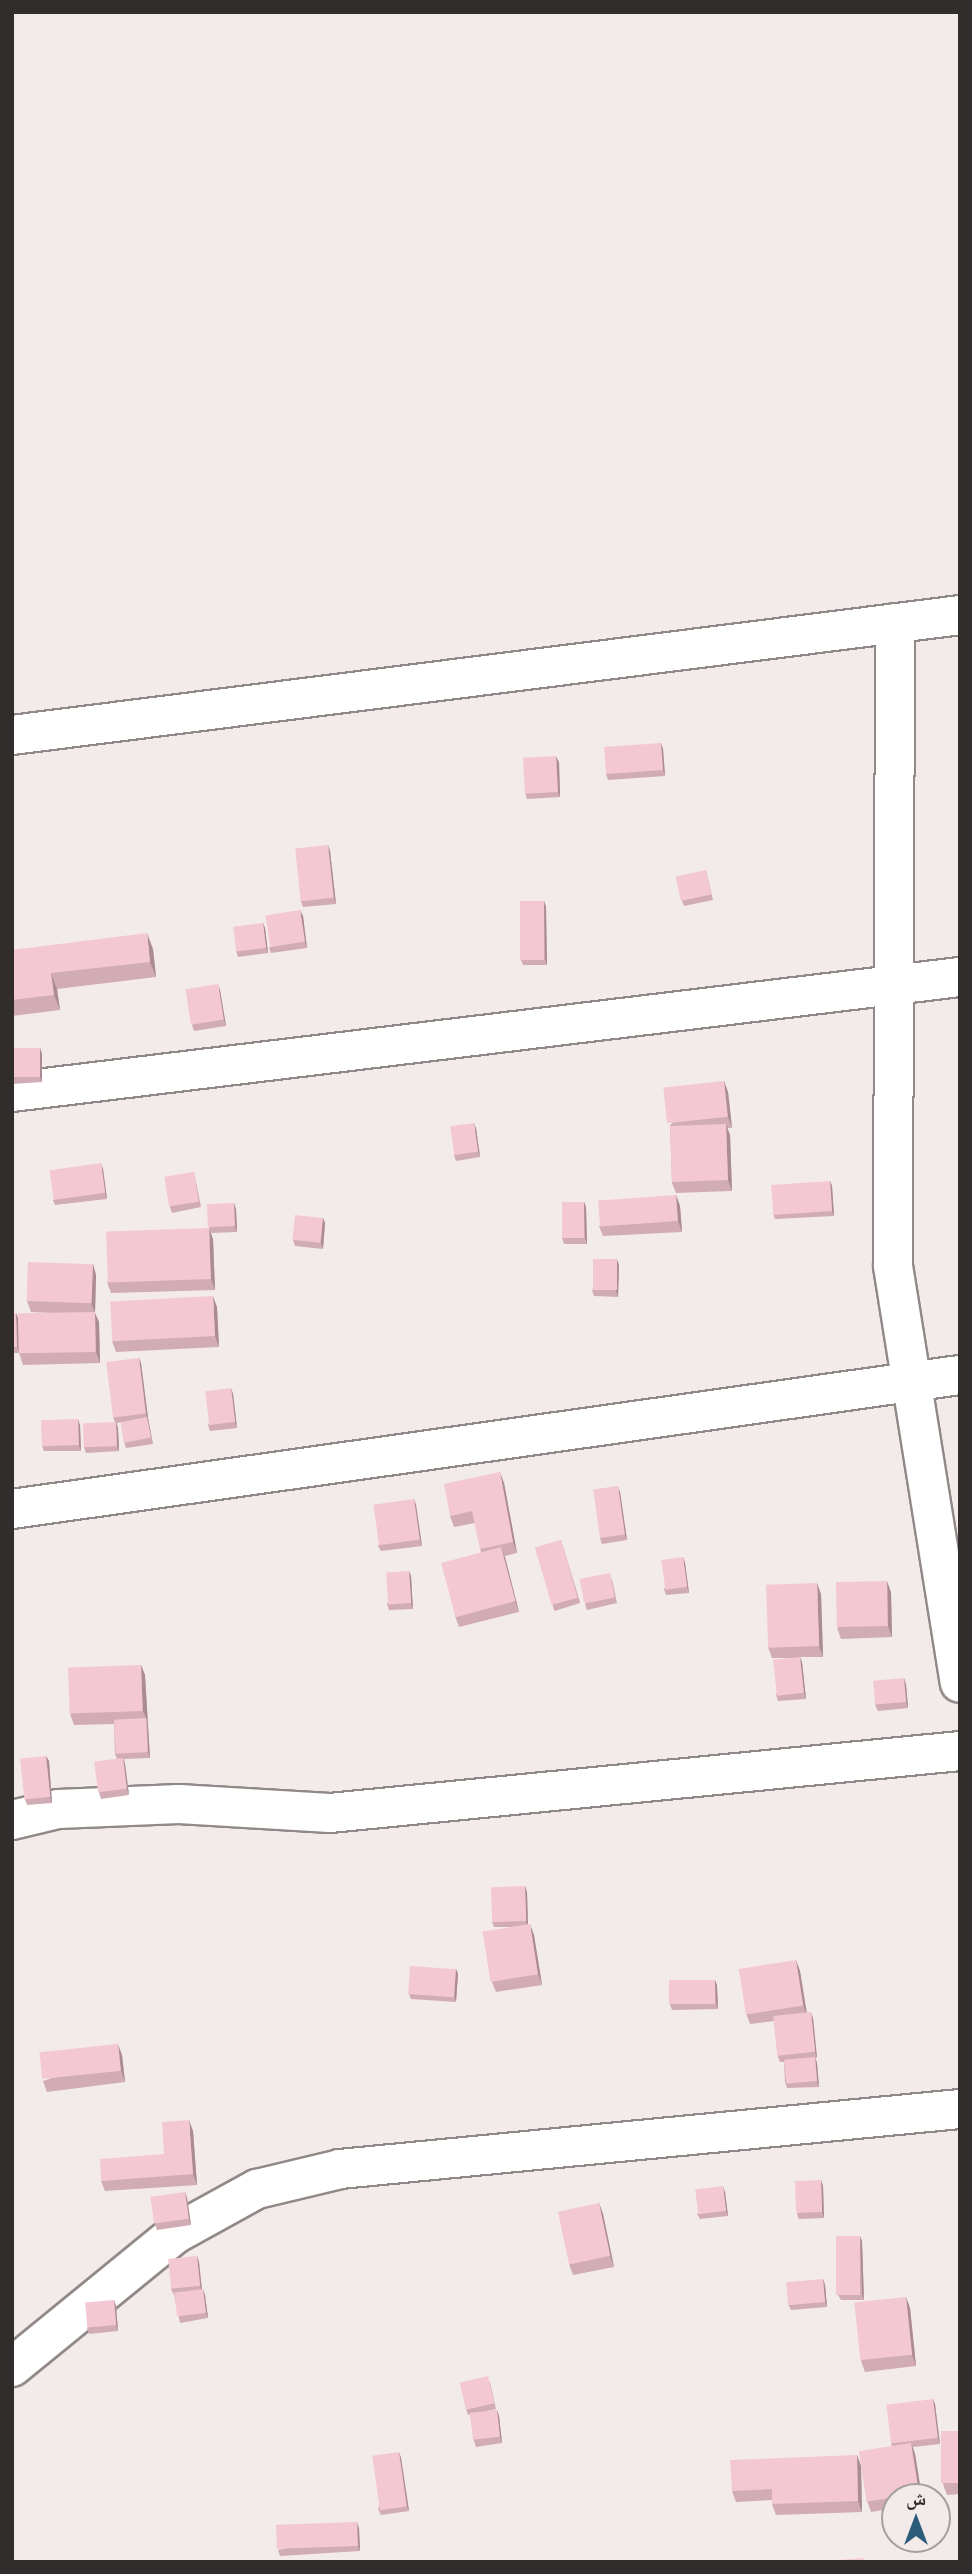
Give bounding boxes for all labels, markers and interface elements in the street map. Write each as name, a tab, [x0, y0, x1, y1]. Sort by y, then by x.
north arrow	[881, 2483, 951, 2553]
text: ش	[906, 2486, 926, 2512]

